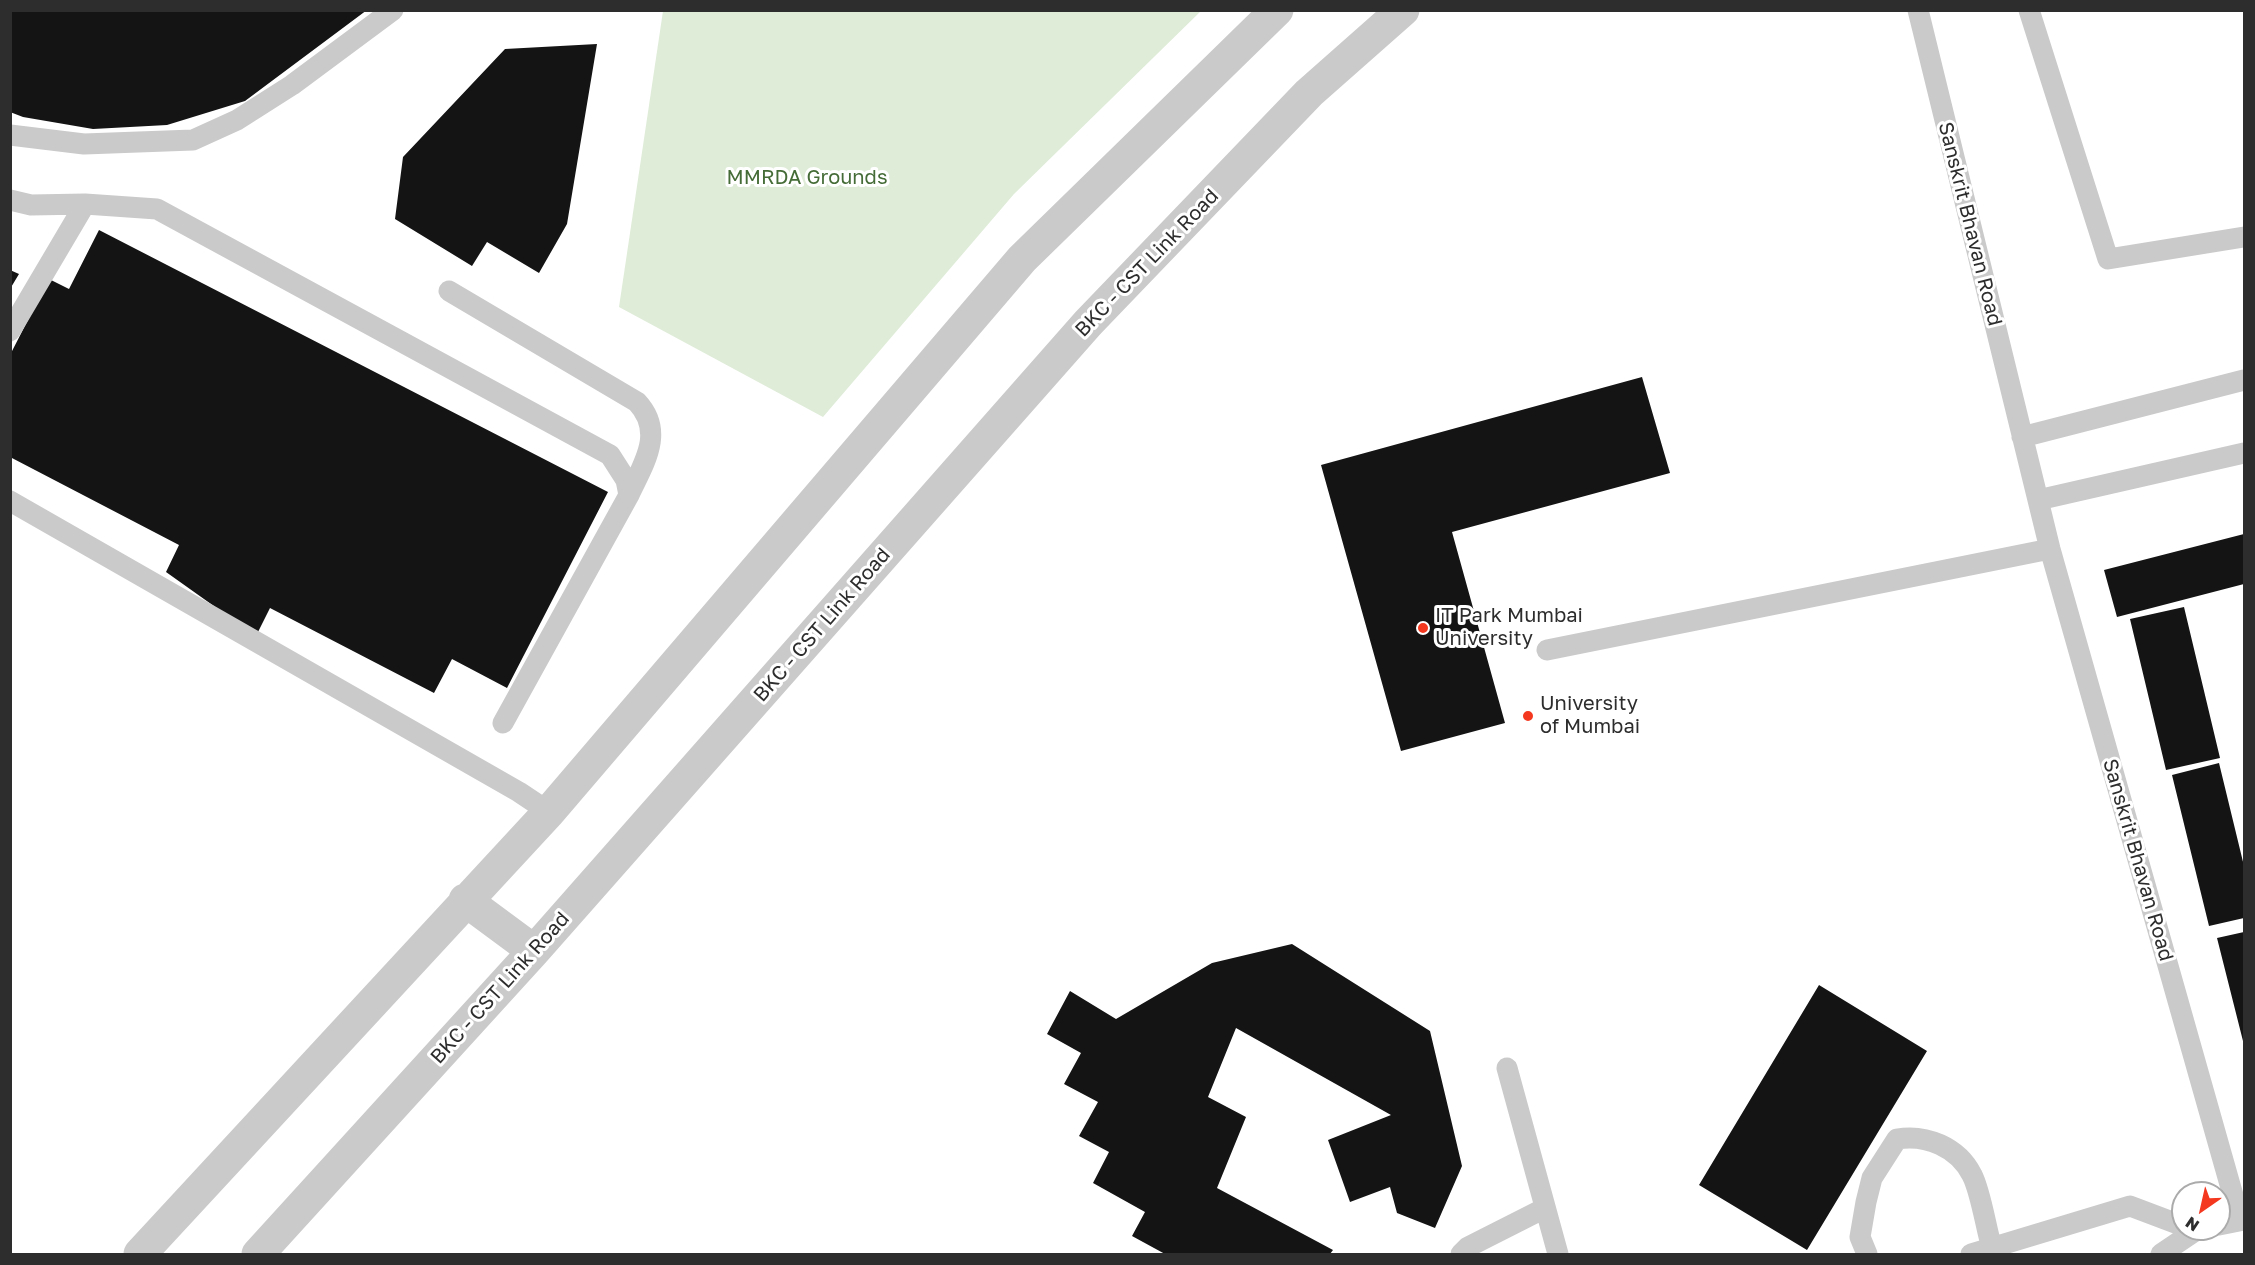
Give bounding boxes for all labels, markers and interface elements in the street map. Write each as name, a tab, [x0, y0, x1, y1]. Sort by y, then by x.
street label: Sanskrit Bhavan Road	[1933, 120, 2007, 328]
park label: MMRDA Grounds	[727, 166, 887, 190]
street label: BKC - CST Link Road	[1070, 184, 1224, 342]
street label: BKC - CST Link Road	[749, 543, 895, 707]
place label: IT Park Mumbai University	[1435, 604, 1583, 651]
marker: IT Park Mumbai University	[1416, 621, 1430, 635]
place label: University of Mumbai	[1540, 692, 1640, 739]
marker: University of Mumbai	[1521, 709, 1535, 723]
street label: Sanskrit Bhavan Road	[2098, 756, 2178, 964]
street label: BKC - CST Link Road	[426, 907, 574, 1069]
north arrow	[2171, 1181, 2231, 1241]
text: N	[2181, 1213, 2203, 1236]

